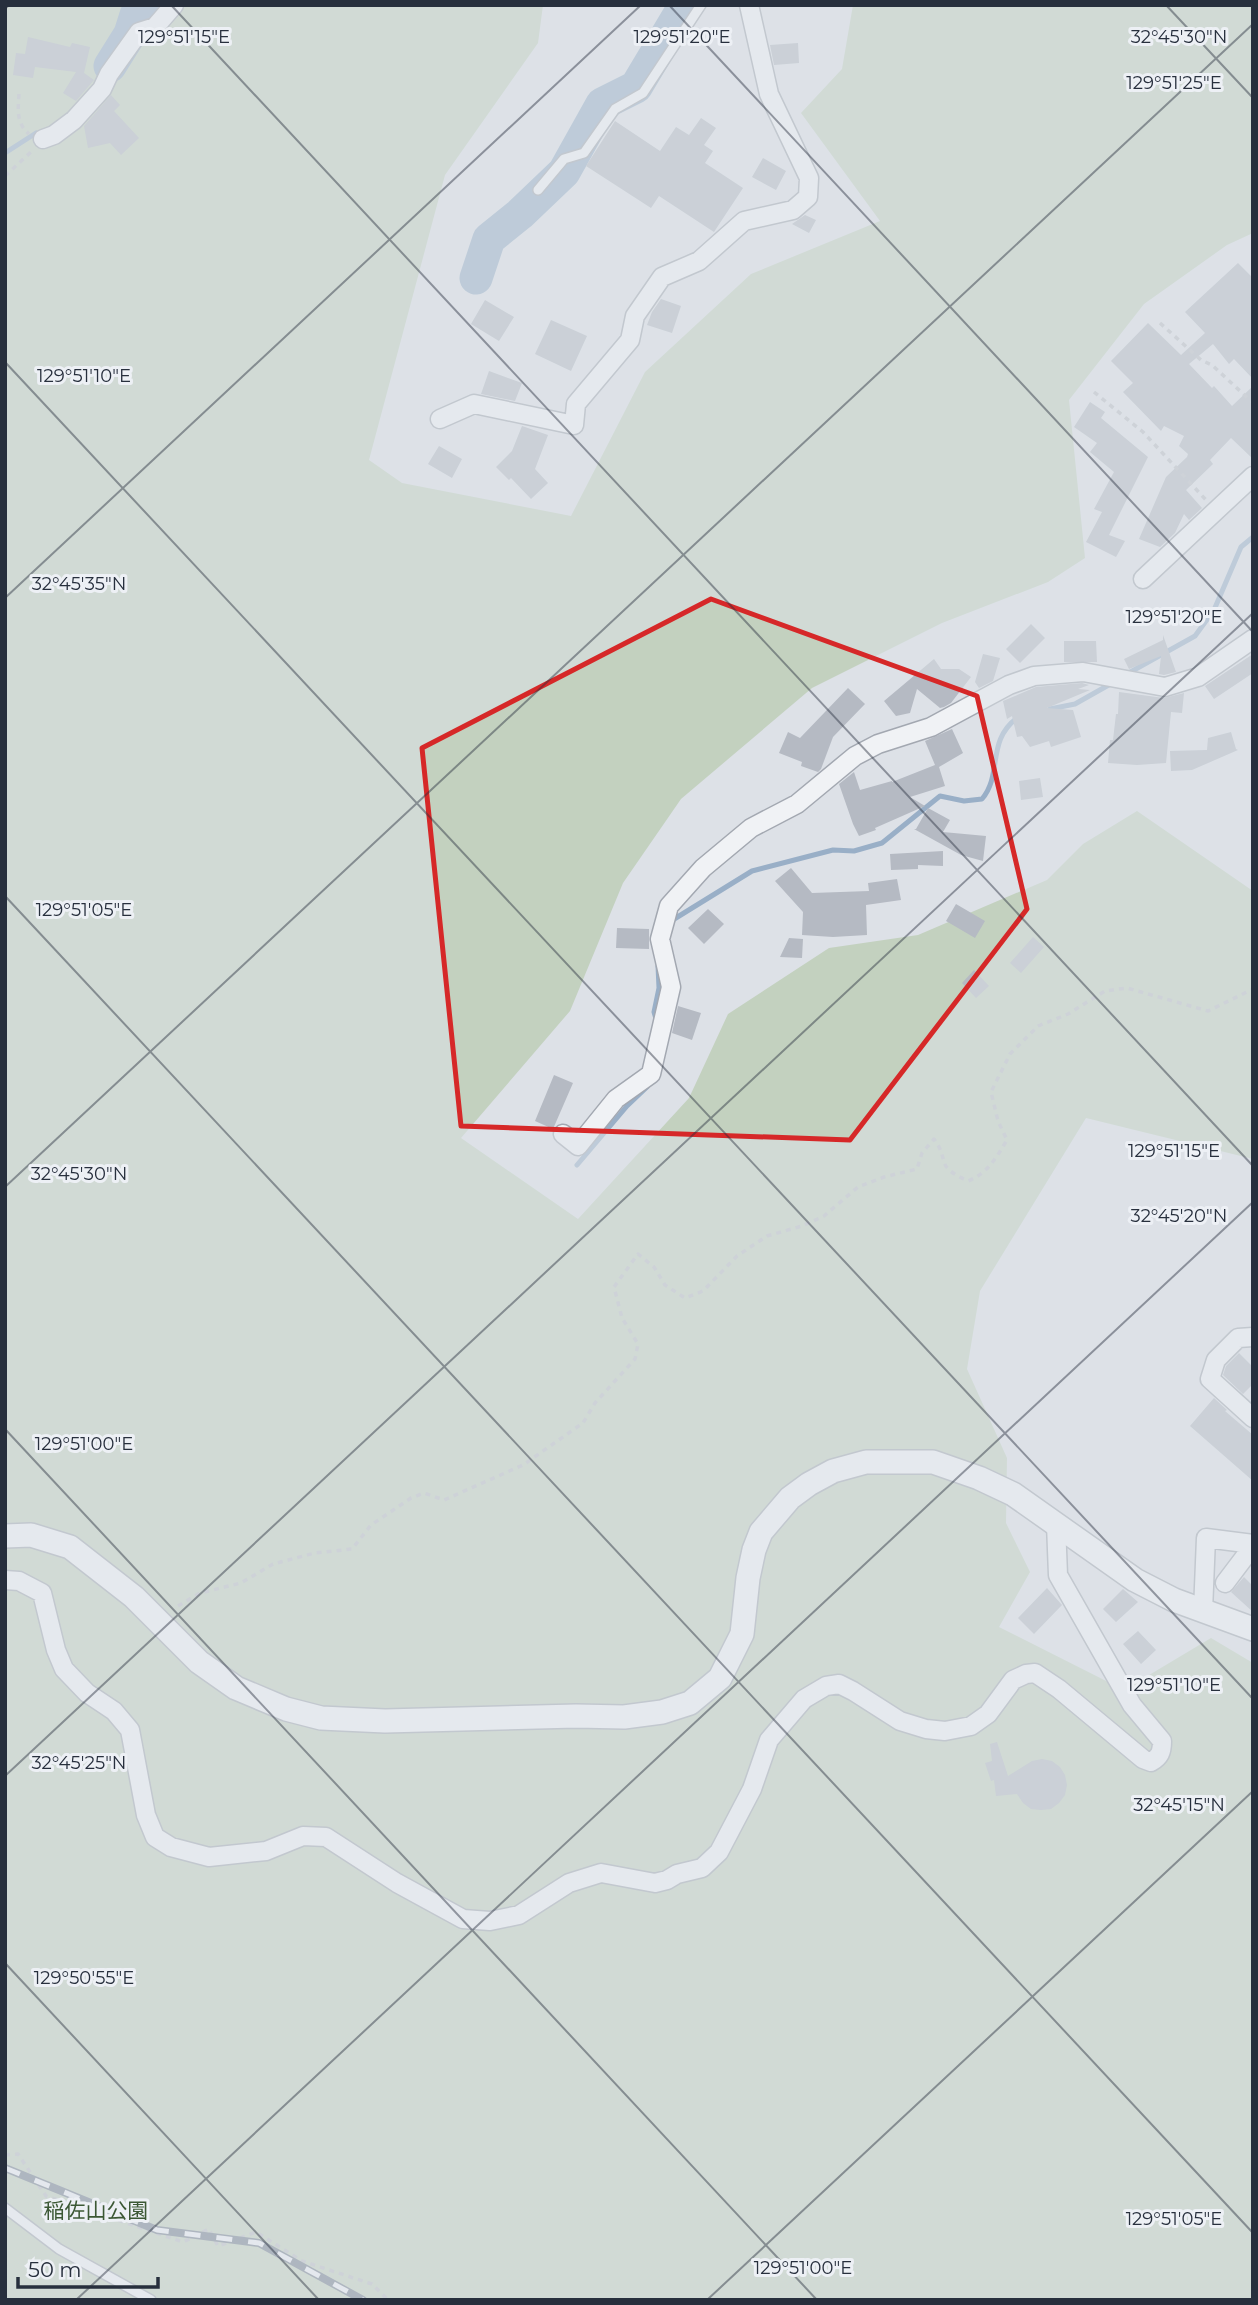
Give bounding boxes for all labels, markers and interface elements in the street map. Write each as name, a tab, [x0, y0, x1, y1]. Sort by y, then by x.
text: 129°51'15"E	[138, 26, 230, 48]
text: 129°51'20"E	[633, 26, 731, 48]
text: 32°45'30"N	[1131, 26, 1227, 48]
text: 129°51'25"E	[1126, 72, 1222, 94]
text: 129°51'10"E	[37, 365, 131, 387]
text: 32°45'35"N	[32, 573, 126, 595]
text: 129°51'20"E	[1125, 606, 1223, 628]
text: 129°51'05"E	[36, 899, 132, 921]
text: 129°51'15"E	[1128, 1140, 1220, 1162]
text: 32°45'30"N	[31, 1163, 127, 1185]
text: 32°45'20"N	[1131, 1205, 1227, 1227]
text: 129°51'00"E	[35, 1433, 133, 1455]
text: 129°51'10"E	[1127, 1674, 1221, 1696]
text: 32°45'25"N	[32, 1752, 127, 1774]
text: 32°45'15"N	[1133, 1794, 1225, 1816]
text: 129°50'55"E	[34, 1967, 134, 1989]
park label: 稲佐山公園	[44, 2198, 149, 2223]
text: 129°51'05"E	[1126, 2208, 1222, 2230]
scale bar	[18, 2246, 158, 2290]
text: 50 m	[28, 2257, 82, 2282]
text: 129°51'00"E	[754, 2257, 852, 2279]

